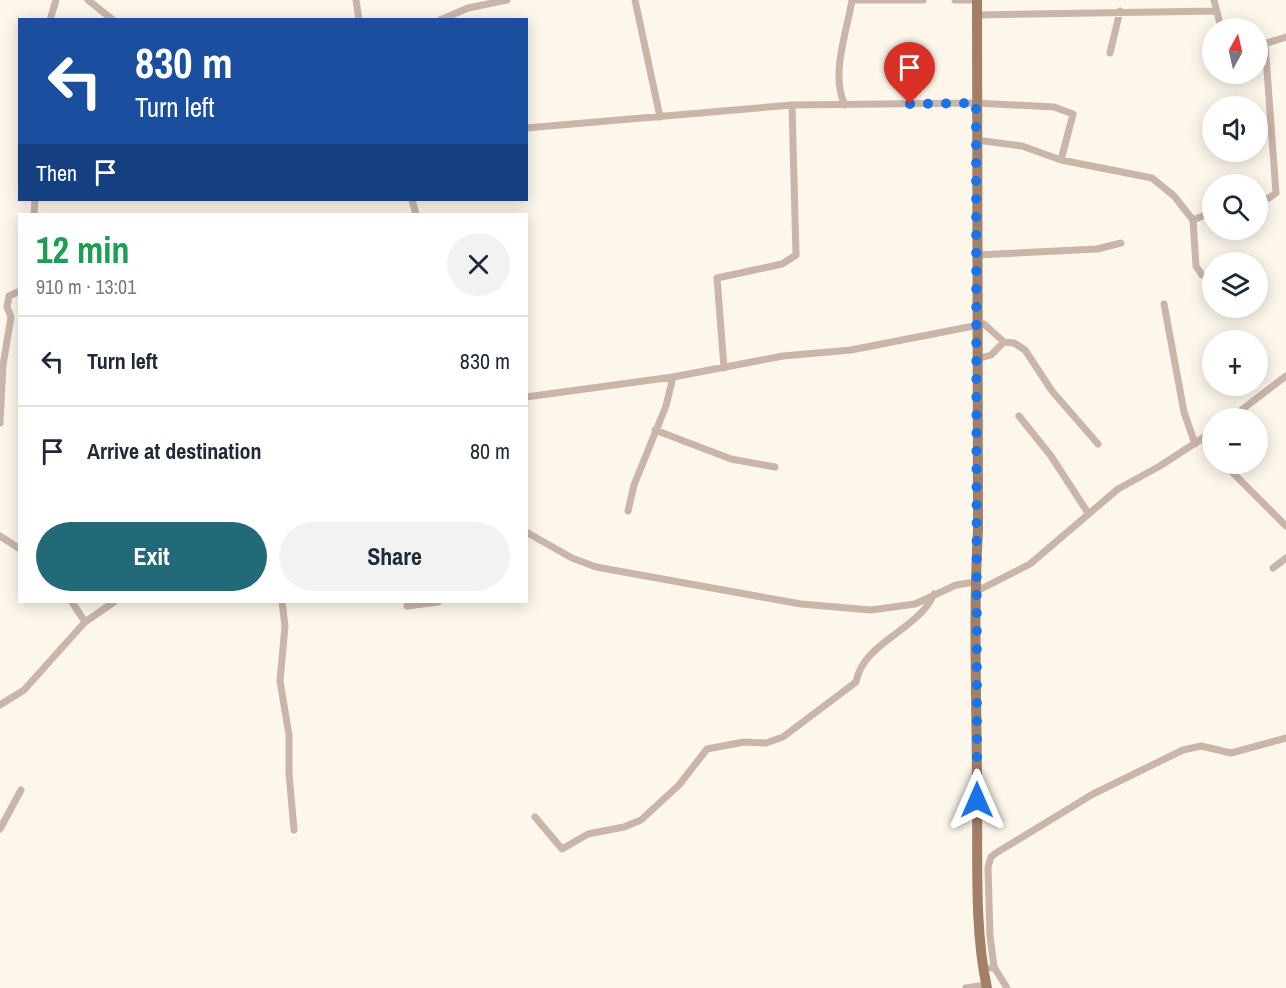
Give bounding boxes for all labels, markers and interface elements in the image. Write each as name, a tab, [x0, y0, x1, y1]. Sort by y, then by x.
north arrow	[1202, 18, 1268, 84]
map controls	[1202, 18, 1268, 474]
text: 830 m	[135, 35, 233, 91]
icon: left	[36, 42, 114, 120]
pin	[884, 42, 935, 104]
icon: arrive	[893, 51, 926, 84]
text: Turn left	[135, 89, 214, 125]
button: sound	[1202, 96, 1268, 162]
icon: arrive	[89, 156, 122, 189]
text: Then	[36, 158, 77, 188]
button: search	[1202, 174, 1268, 240]
text: 12 min	[36, 226, 130, 274]
button: close	[447, 233, 510, 296]
button: layers	[1202, 252, 1268, 318]
text: 910 m · 13:01	[36, 273, 136, 300]
button: +	[1202, 330, 1268, 396]
icon: left	[36, 345, 69, 378]
text: Turn left	[87, 346, 158, 376]
text: 830 m	[460, 346, 510, 376]
button: −	[1202, 408, 1268, 474]
icon: arrive	[36, 435, 69, 468]
text: Arrive at destination	[87, 436, 261, 466]
text: 80 m	[470, 436, 510, 466]
button: Exit	[36, 522, 267, 591]
button: Share	[279, 522, 510, 591]
position arrow	[945, 768, 1009, 832]

